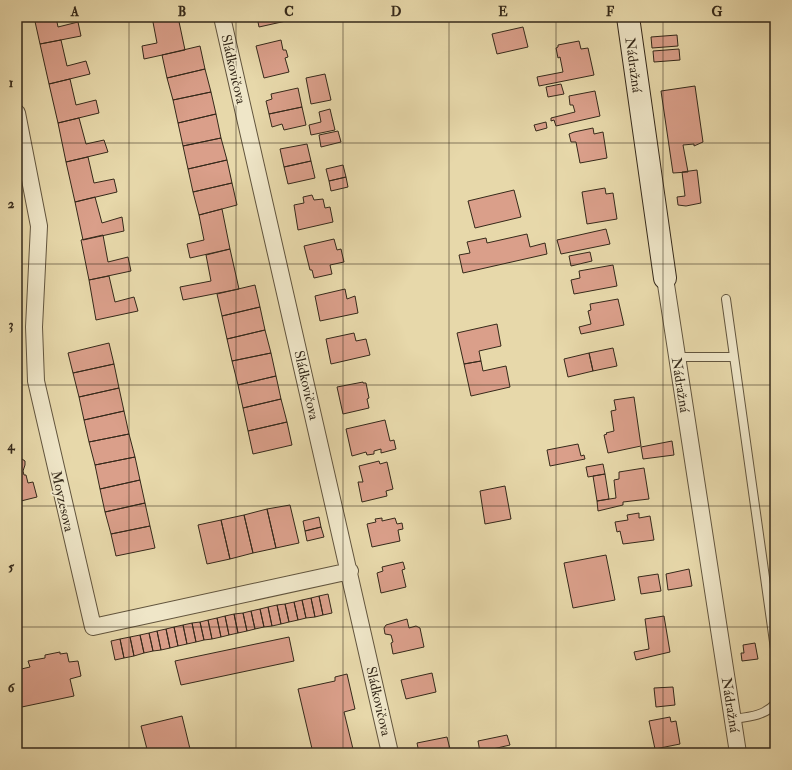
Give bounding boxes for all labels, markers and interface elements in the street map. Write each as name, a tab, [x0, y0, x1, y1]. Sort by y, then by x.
text: A	[70, 4, 80, 20]
text: B	[178, 4, 186, 20]
text: C	[284, 4, 294, 20]
text: D	[391, 4, 402, 20]
text: E	[498, 4, 508, 20]
text: F	[606, 4, 615, 20]
text: G	[712, 4, 723, 20]
street label: Sládkovičova	[217, 33, 250, 106]
street label: Nádražná	[621, 36, 646, 94]
text: 1	[9, 75, 14, 91]
text: 2	[8, 196, 15, 212]
text: 3	[9, 317, 14, 333]
street label: Sládkovičova	[290, 349, 323, 422]
street label: Nádražná	[668, 356, 693, 414]
text: 4	[6, 438, 15, 454]
street label: Moyzesova	[46, 469, 78, 534]
text: 5	[8, 559, 14, 575]
street label: Sládkovičova	[362, 665, 395, 738]
street label: Nádražná	[718, 676, 743, 734]
text: 6	[8, 680, 16, 696]

